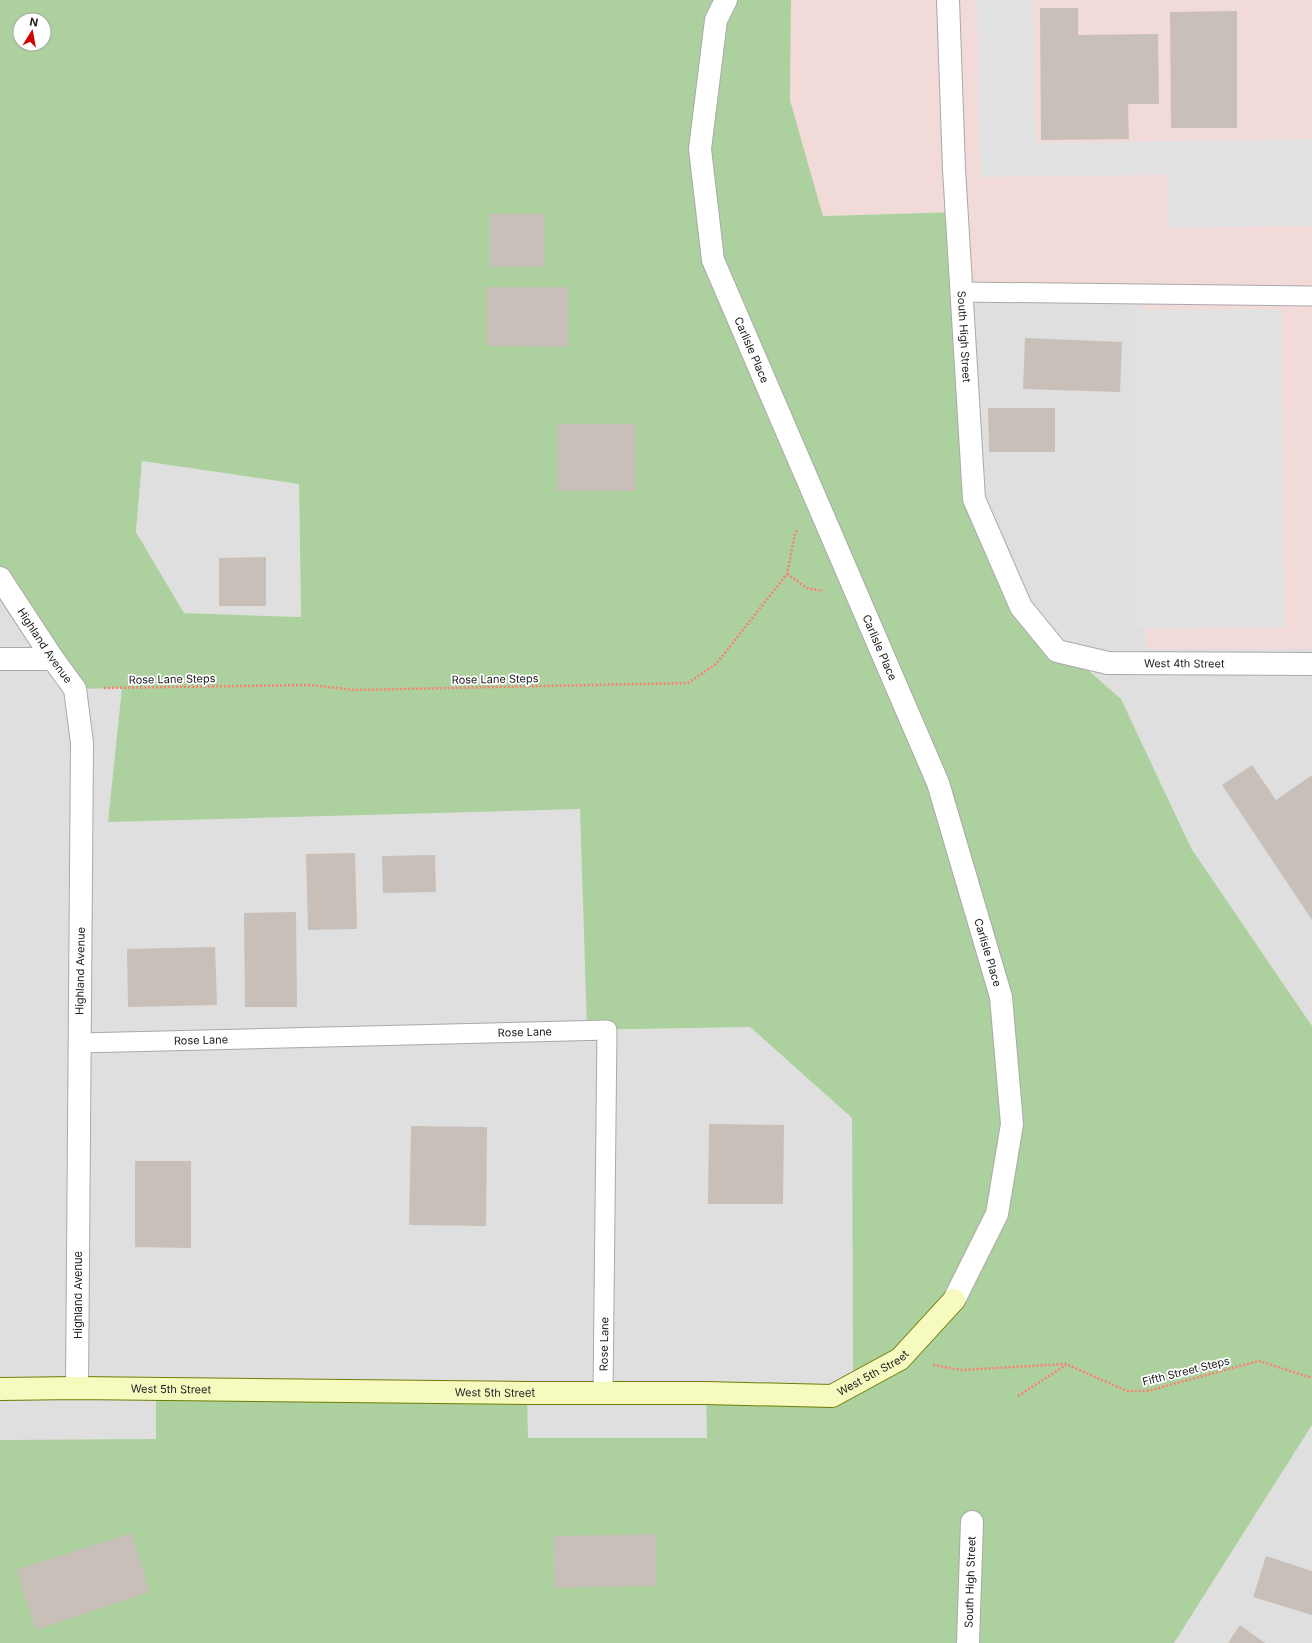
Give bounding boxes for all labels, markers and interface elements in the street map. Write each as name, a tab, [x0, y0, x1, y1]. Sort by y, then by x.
north arrow	[12, 12, 52, 52]
text: N	[28, 15, 39, 30]
street label: South High Street	[954, 290, 974, 383]
street label: Carlisle Place	[731, 315, 772, 385]
street label: Highland Avenue	[14, 605, 75, 686]
street label: Carlisle Place	[859, 612, 900, 683]
street label: West 4th Street	[1144, 656, 1225, 671]
street label: Rose Lane Steps	[129, 671, 216, 687]
street label: Rose Lane Steps	[452, 671, 539, 687]
street label: Carlisle Place	[971, 917, 1005, 988]
street label: Highland Avenue	[72, 927, 88, 1015]
street label: Rose Lane	[498, 1024, 552, 1040]
street label: Rose Lane	[174, 1032, 228, 1048]
street label: Highland Avenue	[71, 1251, 85, 1339]
street label: Rose Lane	[597, 1317, 611, 1371]
street label: West 5th Street	[835, 1347, 912, 1399]
street label: Fifth Street Steps	[1141, 1353, 1231, 1389]
street label: West 5th Street	[131, 1382, 212, 1396]
street label: West 5th Street	[455, 1385, 535, 1400]
street label: South High Street	[962, 1536, 979, 1628]

